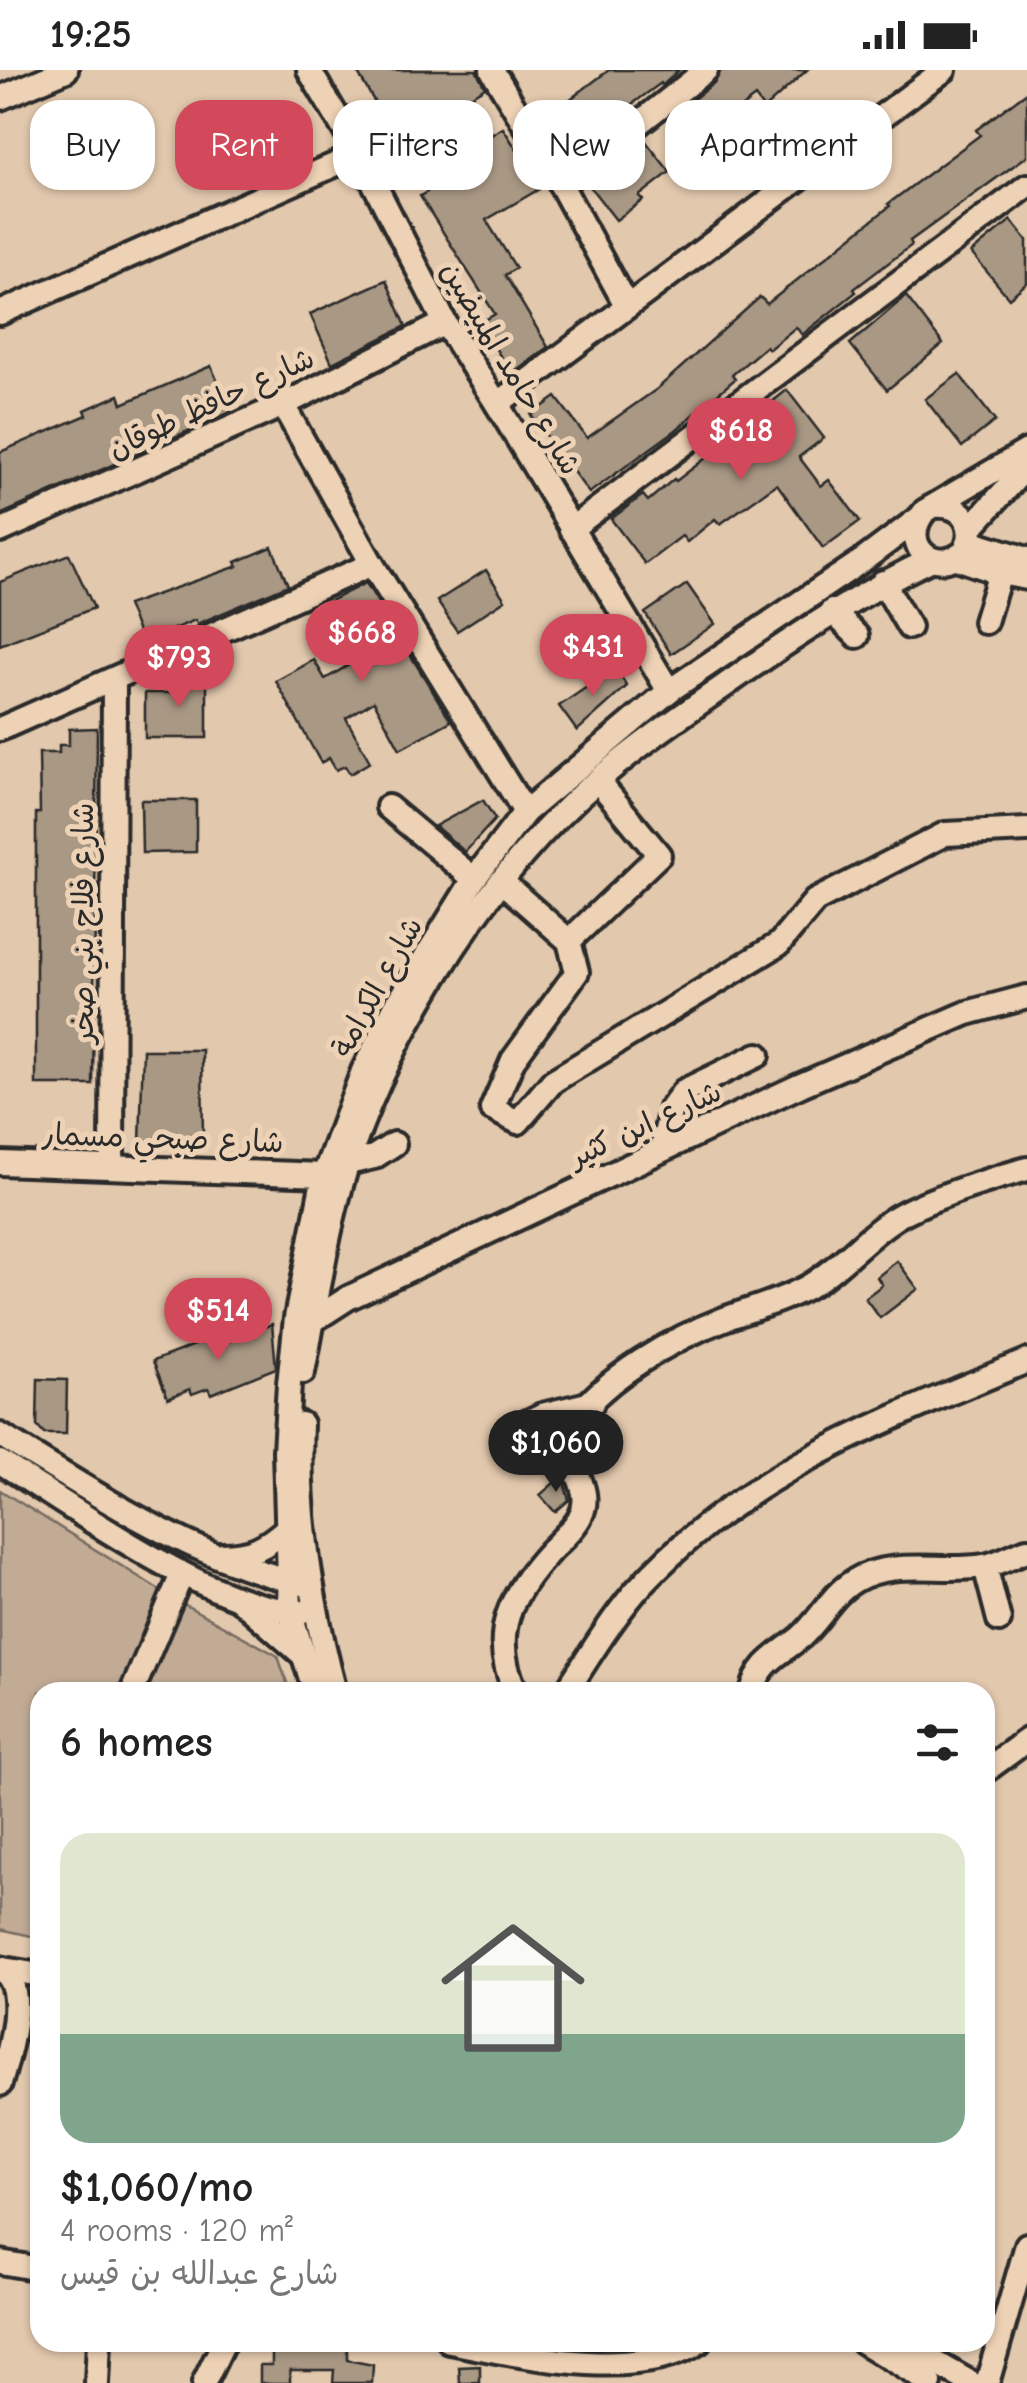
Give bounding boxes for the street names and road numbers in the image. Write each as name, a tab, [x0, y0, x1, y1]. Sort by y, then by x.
street label: شارع حامد المبيضين	[430, 255, 588, 483]
street label: شارع حافظ طوقان	[103, 340, 321, 469]
street label: شارع فلاح بني صخر	[66, 803, 109, 1046]
street label: شارع الكرامة	[325, 911, 433, 1065]
street label: شارع ابن كثير	[561, 1074, 728, 1179]
street label: شارع صبحي مسمار	[40, 1117, 284, 1168]

